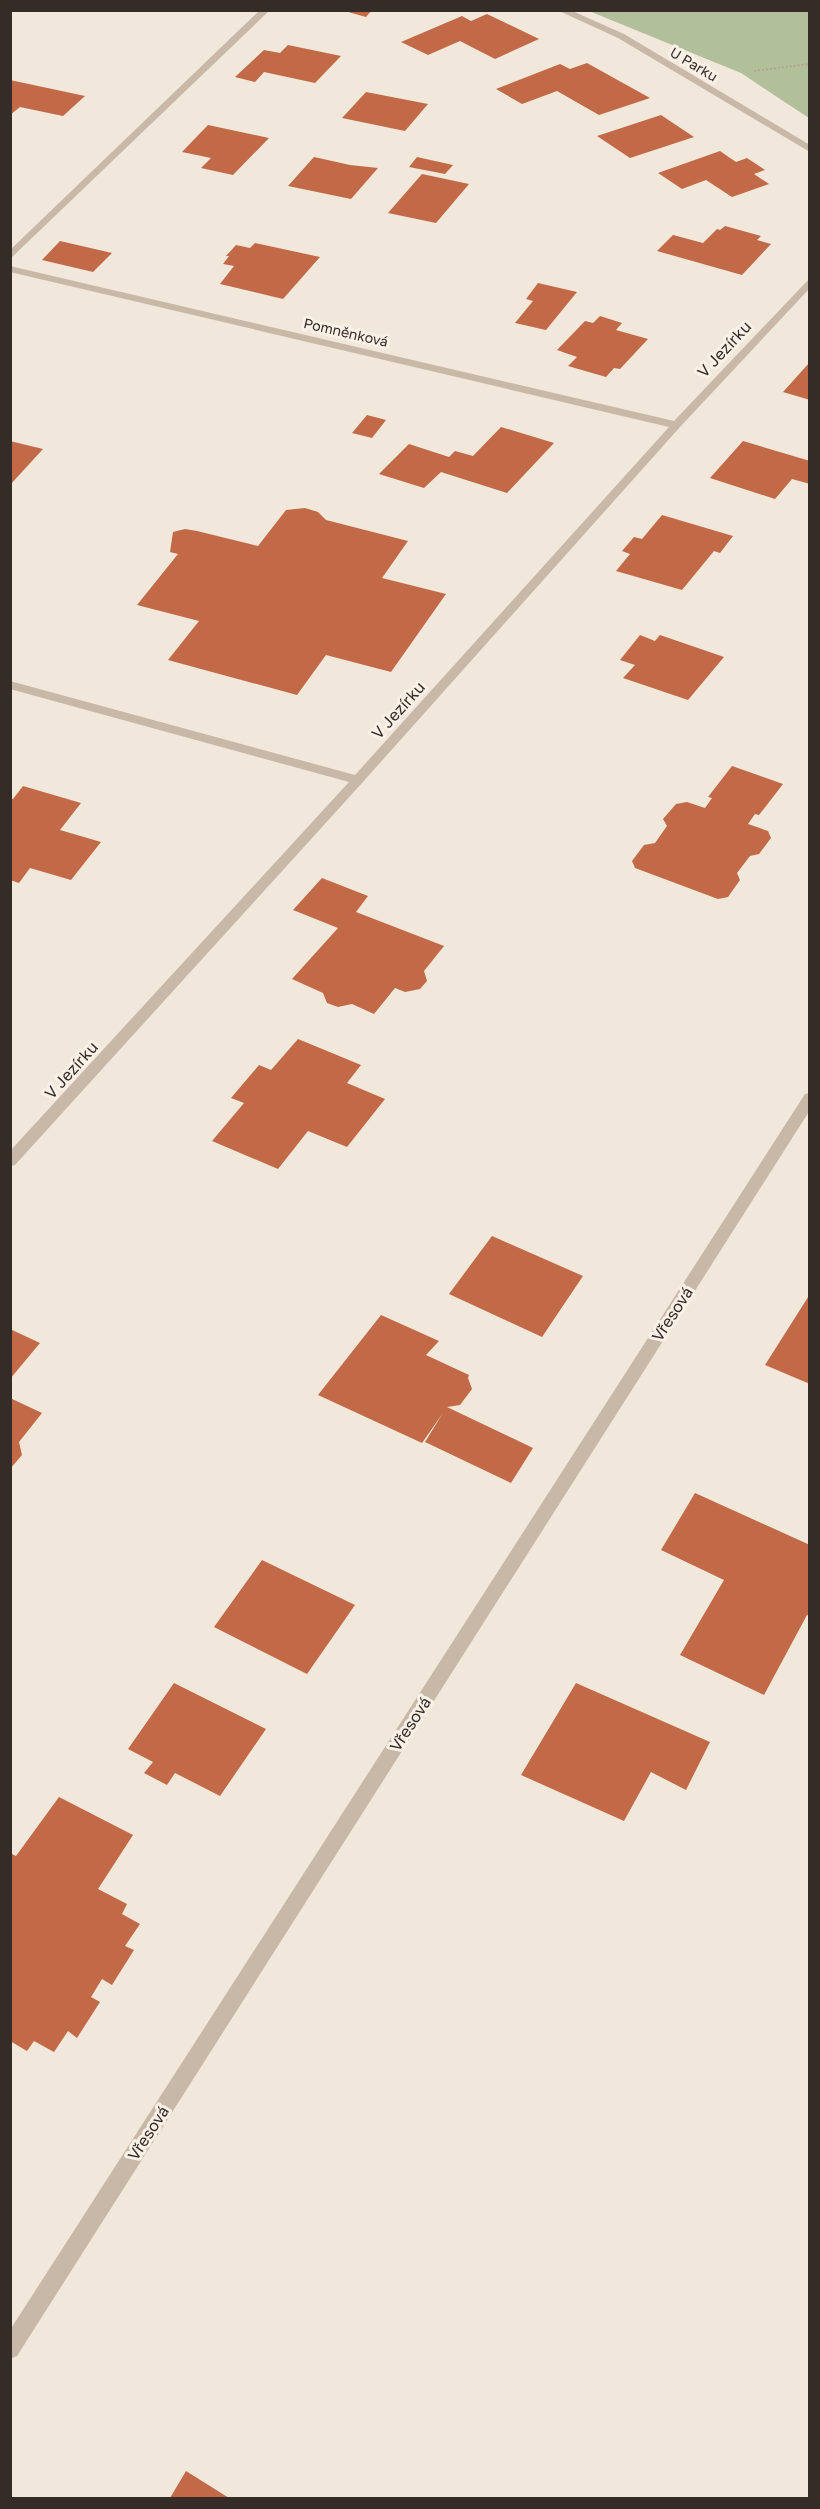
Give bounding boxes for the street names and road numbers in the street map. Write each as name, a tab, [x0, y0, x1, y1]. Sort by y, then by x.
street label: U Parku	[667, 43, 721, 85]
street label: Pomněnková	[302, 314, 390, 350]
street label: V Jezírku	[693, 316, 755, 382]
street label: V Jezírku	[367, 677, 429, 743]
street label: V Jezírku	[40, 1037, 102, 1103]
street label: Vřesová	[647, 1283, 697, 1345]
street label: Vřesová	[385, 1693, 435, 1755]
street label: Vřesová	[123, 2102, 173, 2164]

